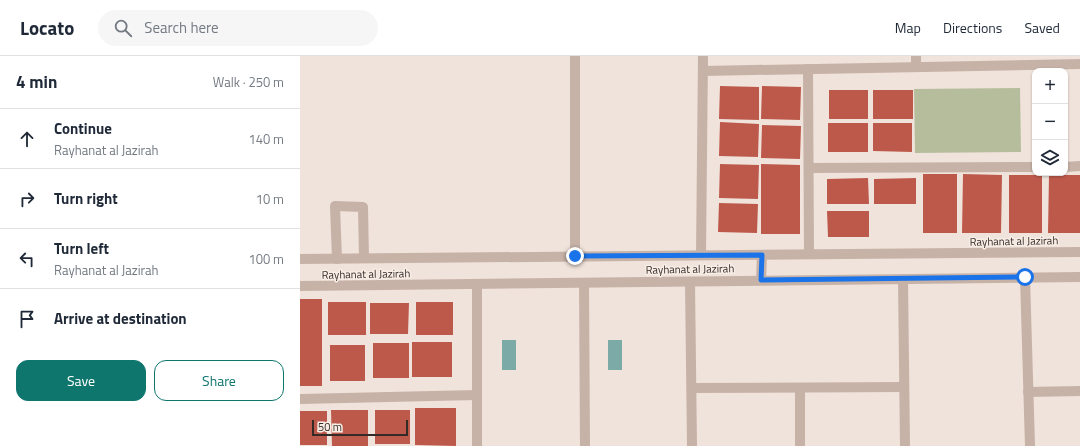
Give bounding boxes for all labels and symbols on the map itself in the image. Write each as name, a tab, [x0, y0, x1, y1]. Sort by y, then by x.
street label: Rayhanat al Jazirah	[970, 232, 1058, 250]
route end	[566, 247, 584, 265]
street label: Rayhanat al Jazirah	[646, 260, 734, 278]
street label: Rayhanat al Jazirah	[322, 265, 410, 283]
route start	[1016, 268, 1034, 286]
scale bar	[312, 418, 408, 437]

